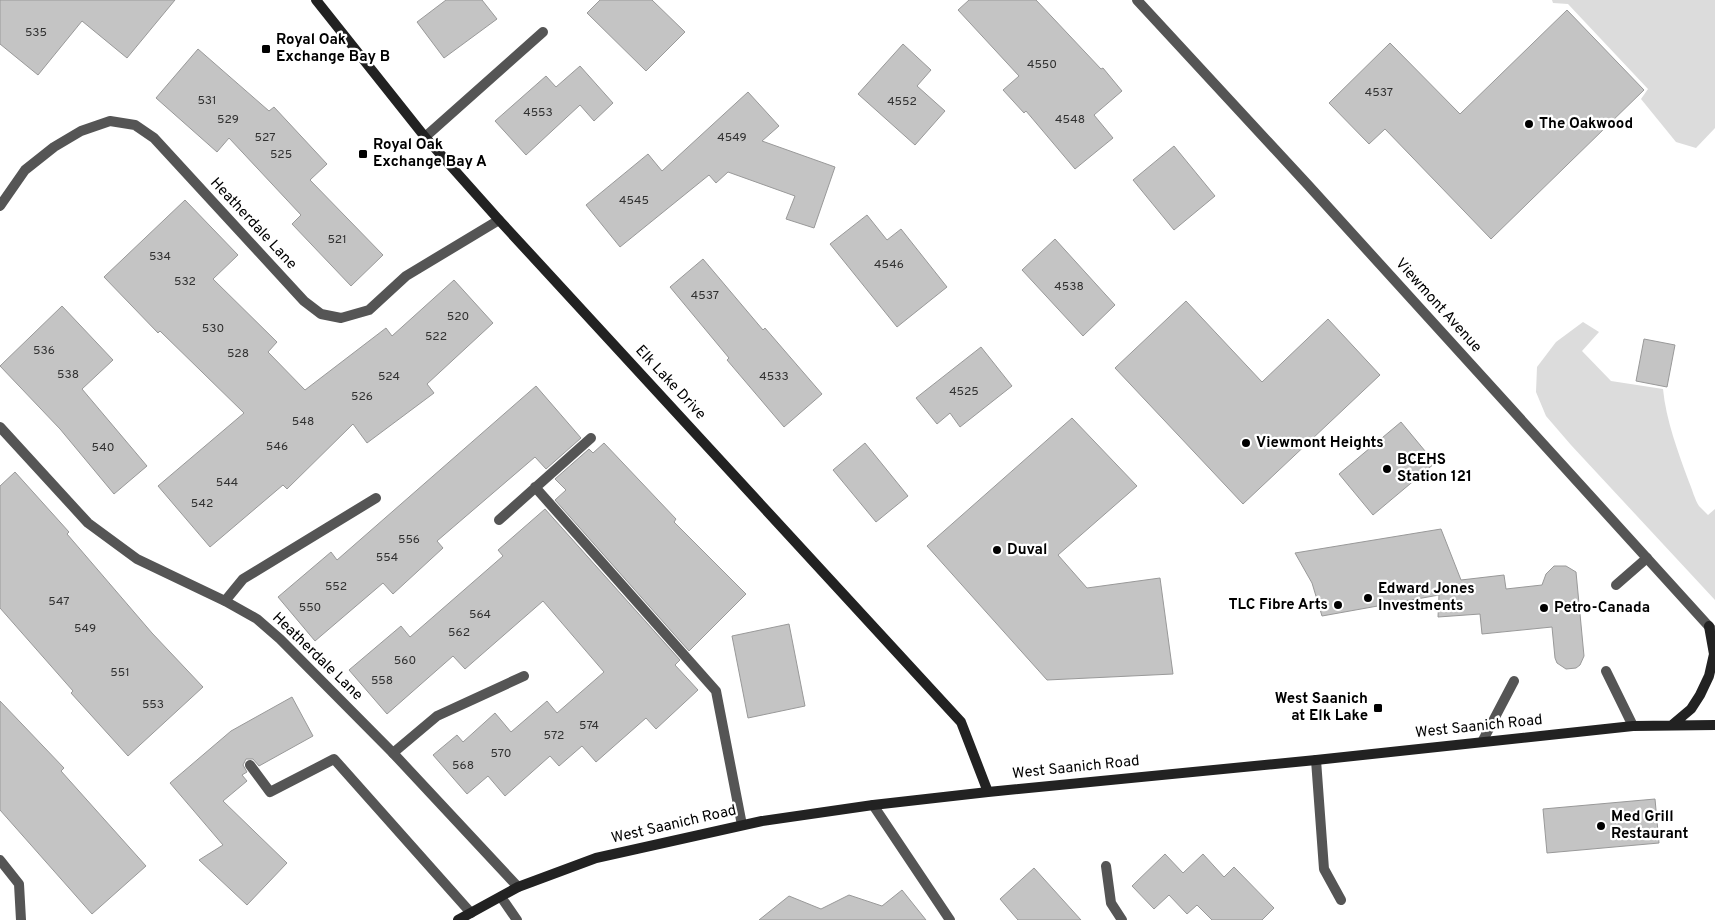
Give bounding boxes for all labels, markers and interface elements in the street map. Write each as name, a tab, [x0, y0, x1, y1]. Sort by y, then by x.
house number: 535	[25, 25, 47, 41]
place label: Royal Oak Exchange Bay B	[276, 31, 390, 67]
marker: Royal Oak Exchange Bay B	[260, 43, 272, 55]
house number: 4550	[1027, 57, 1057, 73]
house number: 4537	[1365, 85, 1393, 101]
house number: 531	[197, 93, 217, 109]
house number: 4552	[887, 94, 917, 110]
house number: 4553	[523, 105, 553, 121]
house number: 529	[217, 112, 239, 128]
house number: 4548	[1055, 112, 1085, 128]
place label: The Oakwood	[1539, 115, 1633, 134]
marker: The Oakwood	[1523, 118, 1535, 130]
house number: 527	[255, 130, 275, 146]
house number: 4549	[717, 130, 747, 146]
place label: Royal Oak Exchange Bay A	[373, 136, 487, 172]
house number: 525	[270, 147, 292, 163]
marker: Royal Oak Exchange Bay A	[357, 148, 369, 160]
street label: Heatherdale Lane	[205, 174, 301, 274]
house number: 4545	[619, 193, 649, 209]
house number: 521	[327, 232, 347, 248]
house number: 534	[149, 249, 171, 265]
street label: Viewmont Avenue	[1391, 255, 1485, 357]
house number: 4546	[874, 257, 904, 273]
house number: 532	[174, 274, 196, 290]
house number: 4538	[1054, 279, 1084, 295]
house number: 4537	[691, 288, 719, 304]
house number: 520	[447, 309, 469, 325]
house number: 530	[202, 321, 224, 337]
house number: 522	[425, 329, 447, 345]
street label: Elk Lake Drive	[631, 342, 709, 424]
house number: 536	[33, 343, 55, 359]
house number: 528	[227, 346, 249, 362]
house number: 538	[57, 367, 79, 383]
house number: 524	[378, 369, 400, 385]
house number: 4533	[759, 369, 789, 385]
house number: 4525	[949, 384, 979, 400]
house number: 526	[351, 389, 373, 405]
house number: 548	[292, 414, 314, 430]
place label: Viewmont Heights	[1256, 434, 1384, 453]
marker: Viewmont Heights	[1240, 437, 1252, 449]
house number: 546	[266, 439, 288, 455]
house number: 540	[92, 440, 114, 456]
place label: BCEHS Station 121	[1397, 451, 1472, 487]
marker: BCEHS Station 121	[1381, 463, 1393, 475]
house number: 544	[216, 475, 238, 491]
house number: 542	[191, 496, 213, 512]
house number: 556	[398, 532, 420, 548]
place label: Duval	[1007, 541, 1047, 560]
marker: Duval	[991, 544, 1003, 556]
house number: 554	[376, 550, 398, 566]
house number: 552	[325, 579, 347, 595]
place label: Edward Jones Investments	[1378, 580, 1475, 616]
marker: Edward Jones Investments	[1362, 592, 1374, 604]
house number: 547	[48, 594, 70, 610]
place label: TLC Fibre Arts	[1228, 596, 1328, 615]
marker: TLC Fibre Arts	[1332, 599, 1344, 611]
place label: Petro-Canada	[1554, 599, 1650, 618]
house number: 550	[299, 600, 321, 616]
marker: Petro-Canada	[1538, 602, 1550, 614]
house number: 564	[469, 607, 491, 623]
street label: Heatherdale Lane	[268, 609, 366, 705]
house number: 549	[74, 621, 96, 637]
house number: 562	[448, 625, 470, 641]
house number: 560	[394, 653, 416, 669]
house number: 551	[110, 665, 130, 681]
house number: 558	[371, 673, 393, 689]
place label: West Saanich at Elk Lake	[1275, 690, 1368, 726]
house number: 553	[142, 697, 164, 713]
marker: West Saanich at Elk Lake	[1372, 702, 1384, 714]
street label: West Saanich Road	[1414, 711, 1544, 743]
house number: 574	[579, 718, 599, 734]
house number: 572	[544, 728, 564, 744]
house number: 570	[491, 746, 511, 762]
street label: West Saanich Road	[1011, 752, 1141, 784]
house number: 568	[452, 758, 474, 774]
street label: West Saanich Road	[610, 801, 738, 849]
place label: Med Grill Restaurant	[1611, 808, 1688, 844]
marker: Med Grill Restaurant	[1595, 820, 1607, 832]

